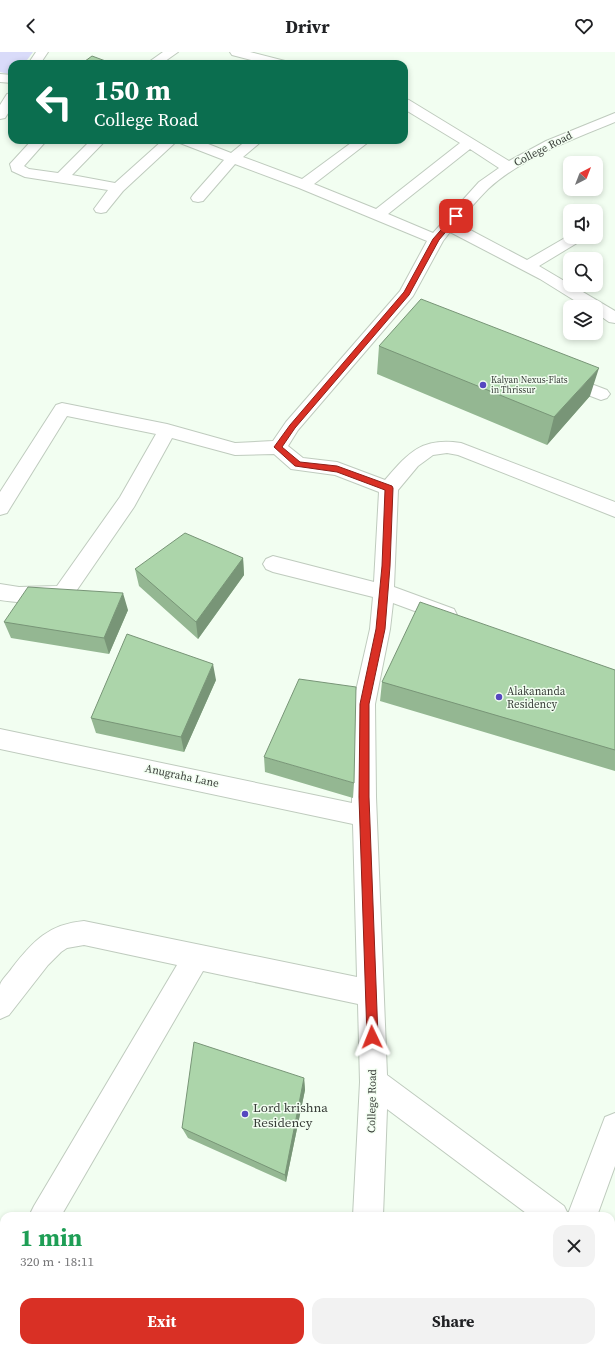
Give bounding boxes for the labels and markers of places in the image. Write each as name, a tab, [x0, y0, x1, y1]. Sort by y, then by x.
pin	[439, 199, 473, 233]
place label: Kalyan Nexus-Flats in Thrissur	[491, 374, 568, 396]
marker: Kalyan Nexus-Flats in Thrissur	[478, 380, 488, 390]
place label: Alakananda Residency	[507, 684, 566, 712]
marker: Alakananda Residency	[494, 692, 504, 702]
place label: Lord krishna Residency	[253, 1099, 328, 1131]
marker: Lord krishna Residency	[240, 1109, 250, 1119]

